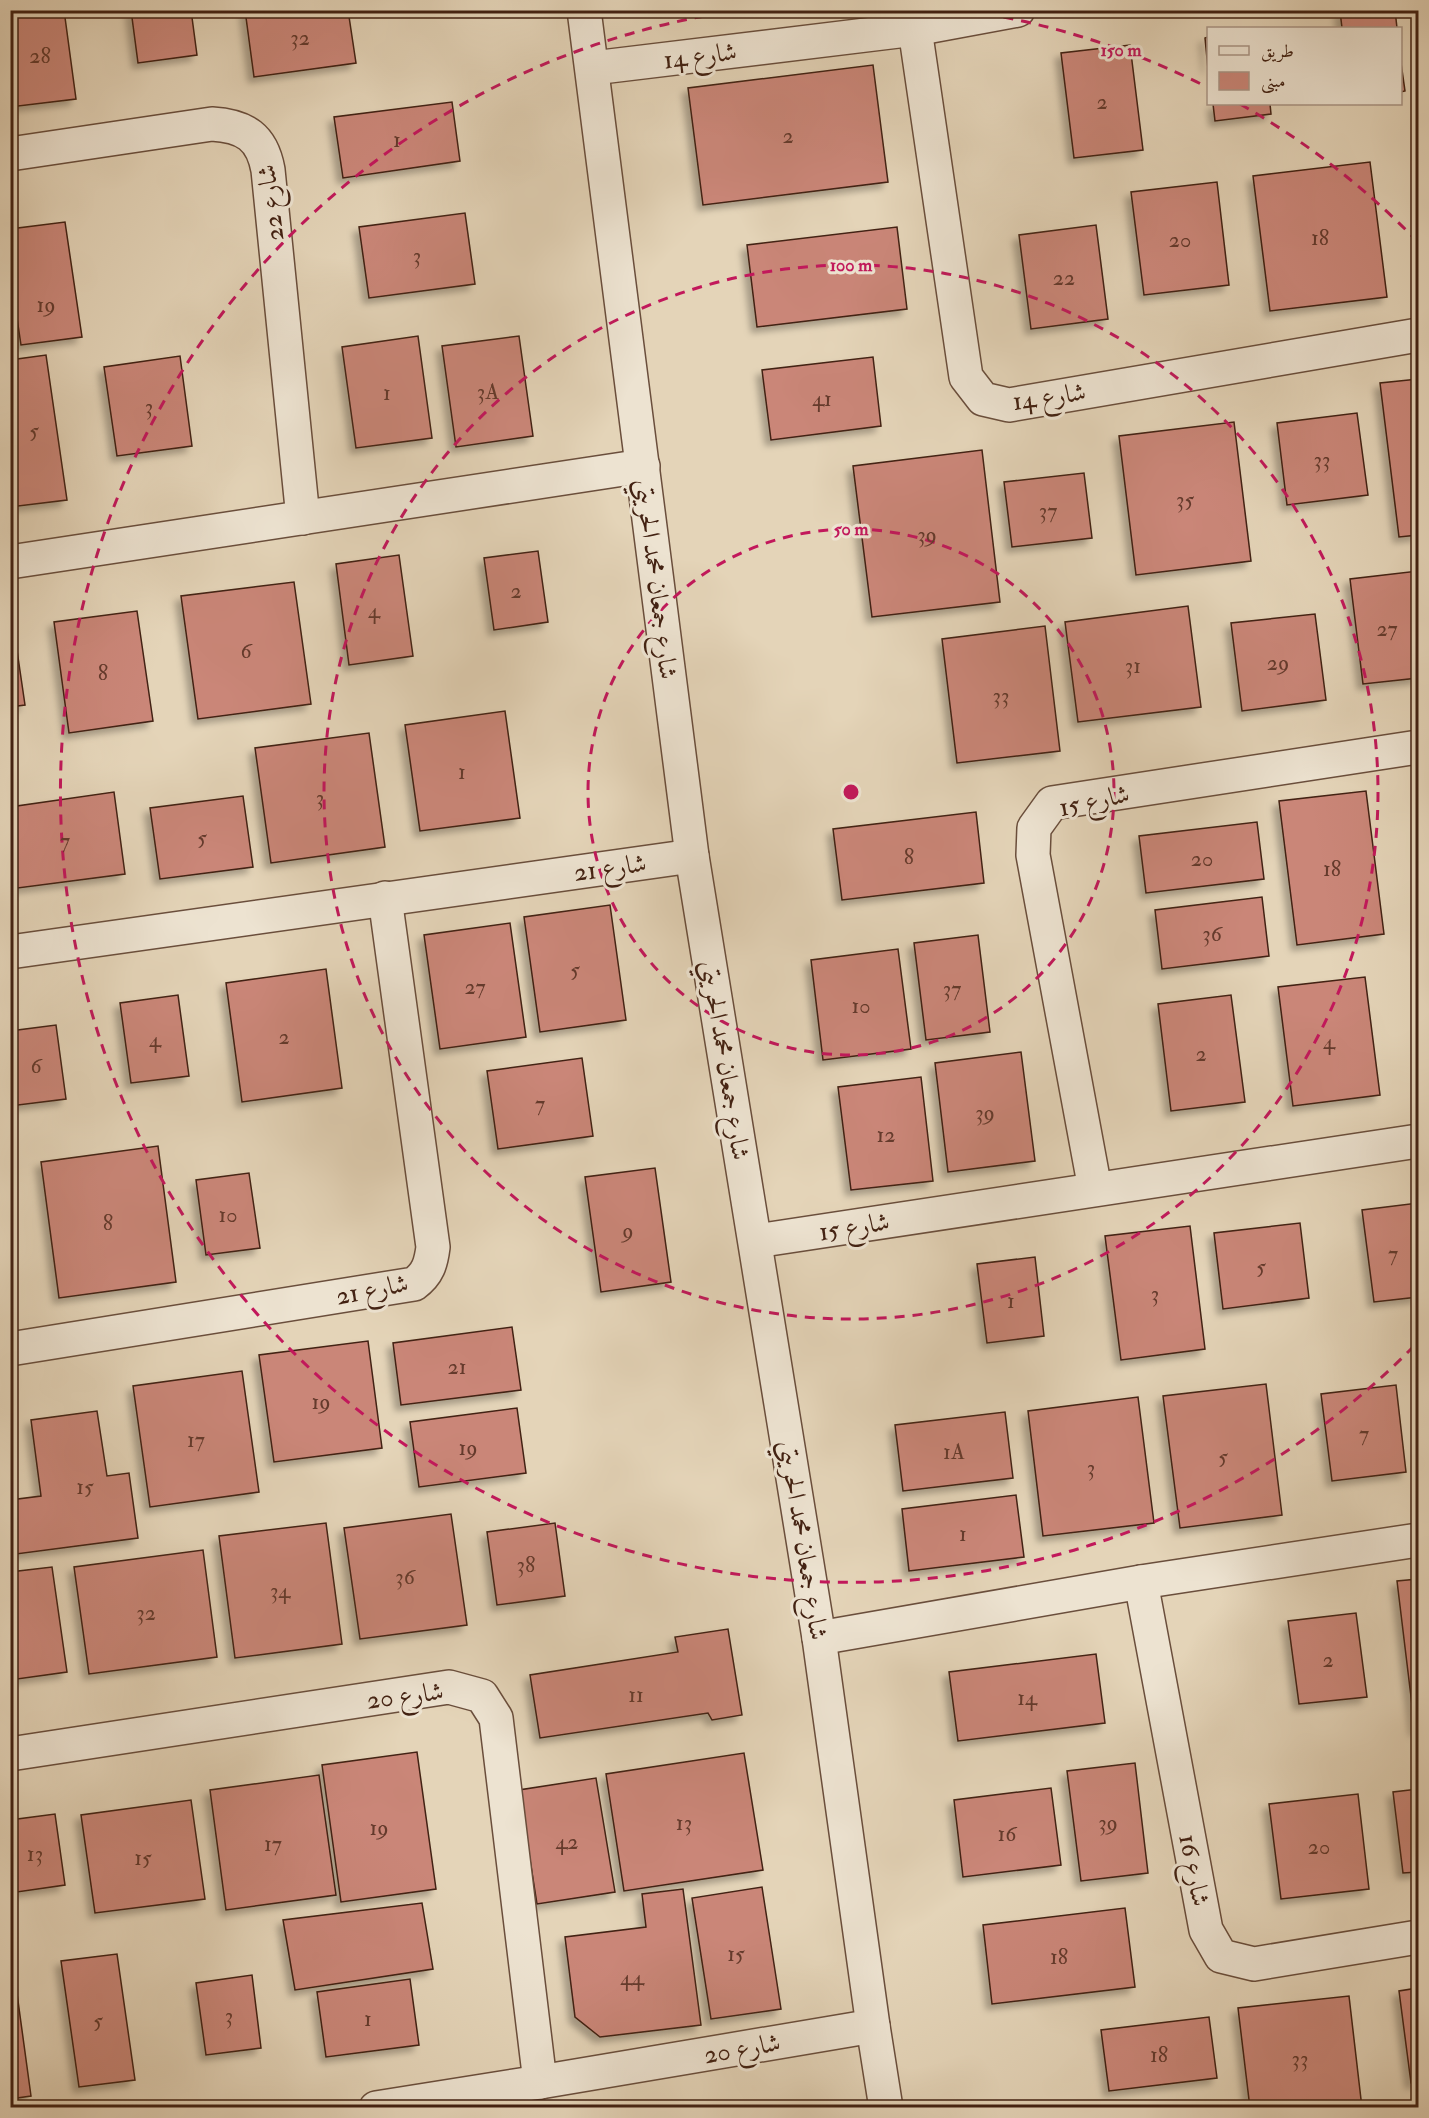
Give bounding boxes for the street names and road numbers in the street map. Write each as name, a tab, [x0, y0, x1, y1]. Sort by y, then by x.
street label: شارع 14	[661, 36, 739, 81]
street label: شارع 22	[250, 162, 297, 243]
street label: شارع 14	[1010, 376, 1089, 423]
street label: شارع جمعان محمد الحريتي	[622, 477, 684, 682]
street label: شارع 15	[1056, 778, 1133, 829]
street label: شارع 21	[572, 847, 649, 894]
street label: شارع جمعان محمد الحريتي	[688, 958, 757, 1163]
street label: شارع 15	[816, 1206, 893, 1253]
street label: شارع 21	[333, 1267, 412, 1318]
street label: شارع جمعان محمد الحريتي	[766, 1438, 835, 1643]
street label: شارع 20	[365, 1675, 446, 1722]
street label: شارع 16	[1166, 1831, 1217, 1910]
street label: شارع 20	[701, 2027, 784, 2076]

